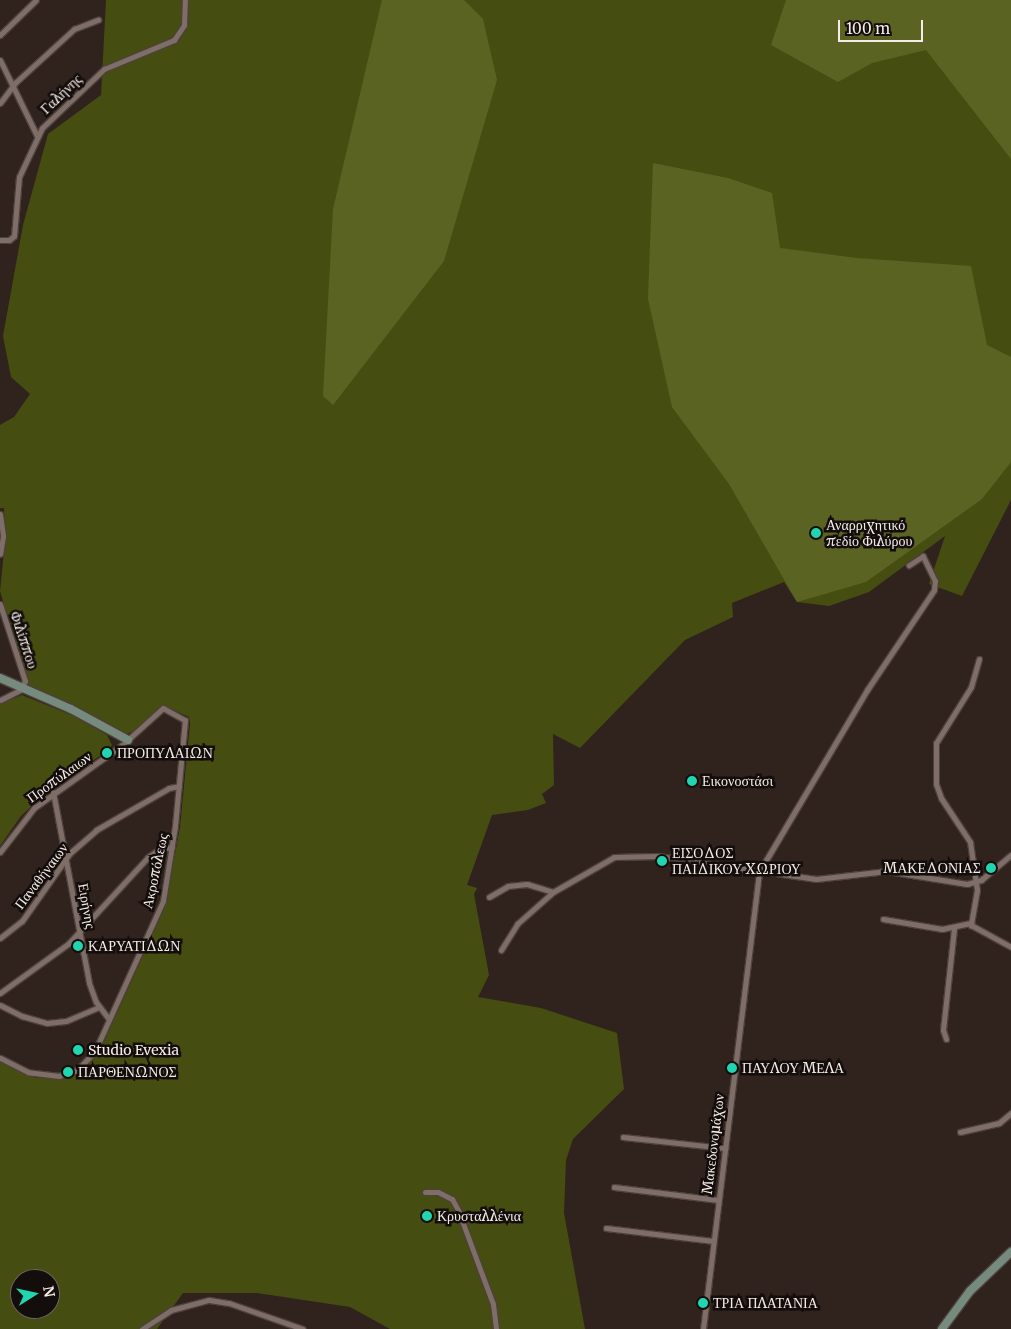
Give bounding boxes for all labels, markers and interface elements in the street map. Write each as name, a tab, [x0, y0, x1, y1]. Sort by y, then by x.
scale bar	[841, 10, 926, 42]
text: 100 m	[846, 19, 890, 38]
street label: Γαλήνης	[37, 71, 85, 117]
place label: Αναρριχητικό πεδίο Φιλύρου	[826, 517, 912, 550]
marker: Αναρριχητικό πεδίο Φιλύρου	[810, 527, 822, 539]
street label: Φιλίππου	[7, 609, 41, 671]
place label: ΠΡΟΠΥΛΑΙΩΝ	[117, 745, 213, 761]
marker: ΠΡΟΠΥΛΑΙΩΝ	[101, 747, 113, 759]
street label: Προπύλαιων	[23, 748, 95, 806]
place label: Εικονοστάσι	[702, 773, 773, 789]
marker: Εικονοστάσι	[686, 775, 698, 787]
street label: Ακροπόλεως	[139, 832, 171, 910]
street label: Παναθήναιων	[11, 840, 71, 912]
place label: ΕΙΣΟΔΟΣ ΠΑΙΔΙΚΟΥ ΧΩΡΙΟΥ	[672, 845, 801, 878]
marker: ΕΙΣΟΔΟΣ ΠΑΙΔΙΚΟΥ ΧΩΡΙΟΥ	[656, 855, 668, 867]
place label: ΜΑΚΕΔΟΝΙΑΣ	[883, 860, 981, 876]
marker: ΜΑΚΕΔΟΝΙΑΣ	[985, 862, 997, 874]
street label: Ειρήνης	[75, 882, 99, 930]
place label: ΚΑΡΥΑΤΙΔΩΝ	[88, 938, 180, 954]
marker: ΚΑΡΥΑΤΙΔΩΝ	[72, 940, 84, 952]
place label: Studio Evexia	[88, 1042, 179, 1058]
marker: Studio Evexia	[72, 1044, 84, 1056]
place label: ΠΑΥΛΟΥ ΜΕΛΑ	[742, 1060, 844, 1076]
marker: ΠΑΥΛΟΥ ΜΕΛΑ	[726, 1062, 738, 1074]
place label: ΠΑΡΘΕΝΩΝΟΣ	[78, 1064, 177, 1080]
marker: ΠΑΡΘΕΝΩΝΟΣ	[62, 1066, 74, 1078]
street label: Μακεδονομάχων	[699, 1093, 727, 1195]
place label: Κρυσταλλένια	[437, 1208, 521, 1224]
marker: Κρυσταλλένια	[421, 1210, 433, 1222]
north arrow	[10, 1269, 60, 1319]
text: N	[39, 1285, 59, 1299]
place label: ΤΡΙΑ ΠΛΑΤΑΝΙΑ	[713, 1295, 818, 1311]
marker: ΤΡΙΑ ΠΛΑΤΑΝΙΑ	[697, 1297, 709, 1309]

